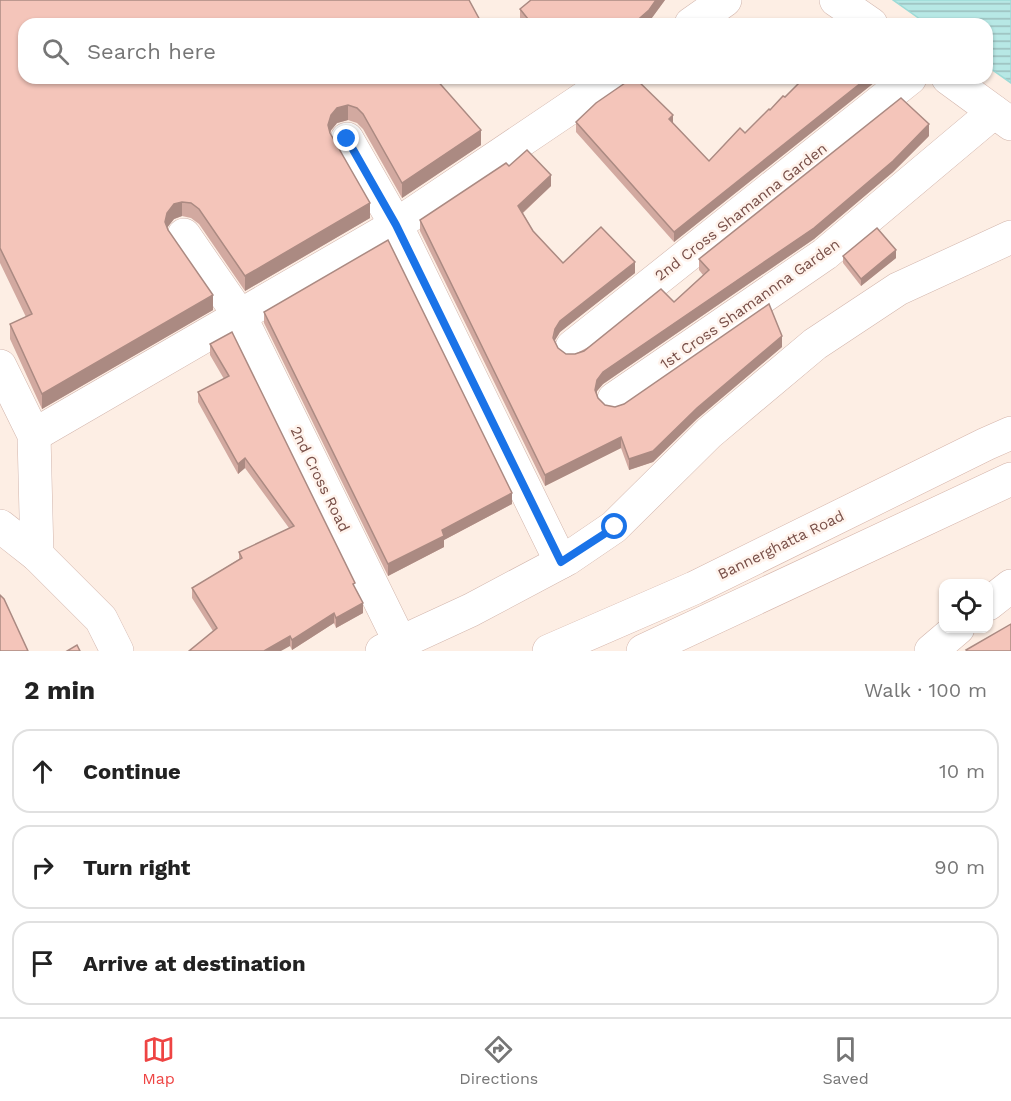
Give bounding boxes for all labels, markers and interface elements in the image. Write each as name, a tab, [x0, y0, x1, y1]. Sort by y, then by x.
search box	[18, 18, 993, 84]
icon: search	[39, 35, 72, 68]
text: Search here	[87, 39, 216, 64]
route end	[333, 125, 359, 151]
street label: 2nd Cross Shamanna Garden	[651, 139, 831, 285]
street label: 1st Cross Shamannna Garden	[657, 235, 843, 373]
street label: 2nd Cross Road	[287, 423, 353, 535]
street label: Bannerghatta Road	[715, 507, 847, 583]
route start	[601, 513, 627, 539]
map controls	[939, 579, 993, 633]
button: locate	[939, 579, 993, 633]
text: 2 min	[24, 675, 95, 705]
text: Walk · 100 m	[864, 678, 987, 702]
icon: ahead	[26, 755, 59, 788]
text: Continue	[83, 759, 181, 784]
text: 10 m	[939, 759, 985, 783]
icon: right	[26, 851, 59, 884]
text: Turn right	[83, 855, 190, 880]
text: 90 m	[934, 855, 985, 879]
icon: arrive	[26, 947, 59, 980]
text: Arrive at destination	[83, 951, 306, 976]
tab: Map	[142, 1033, 175, 1088]
tab: Directions	[459, 1033, 538, 1088]
tab: Saved	[822, 1033, 869, 1088]

